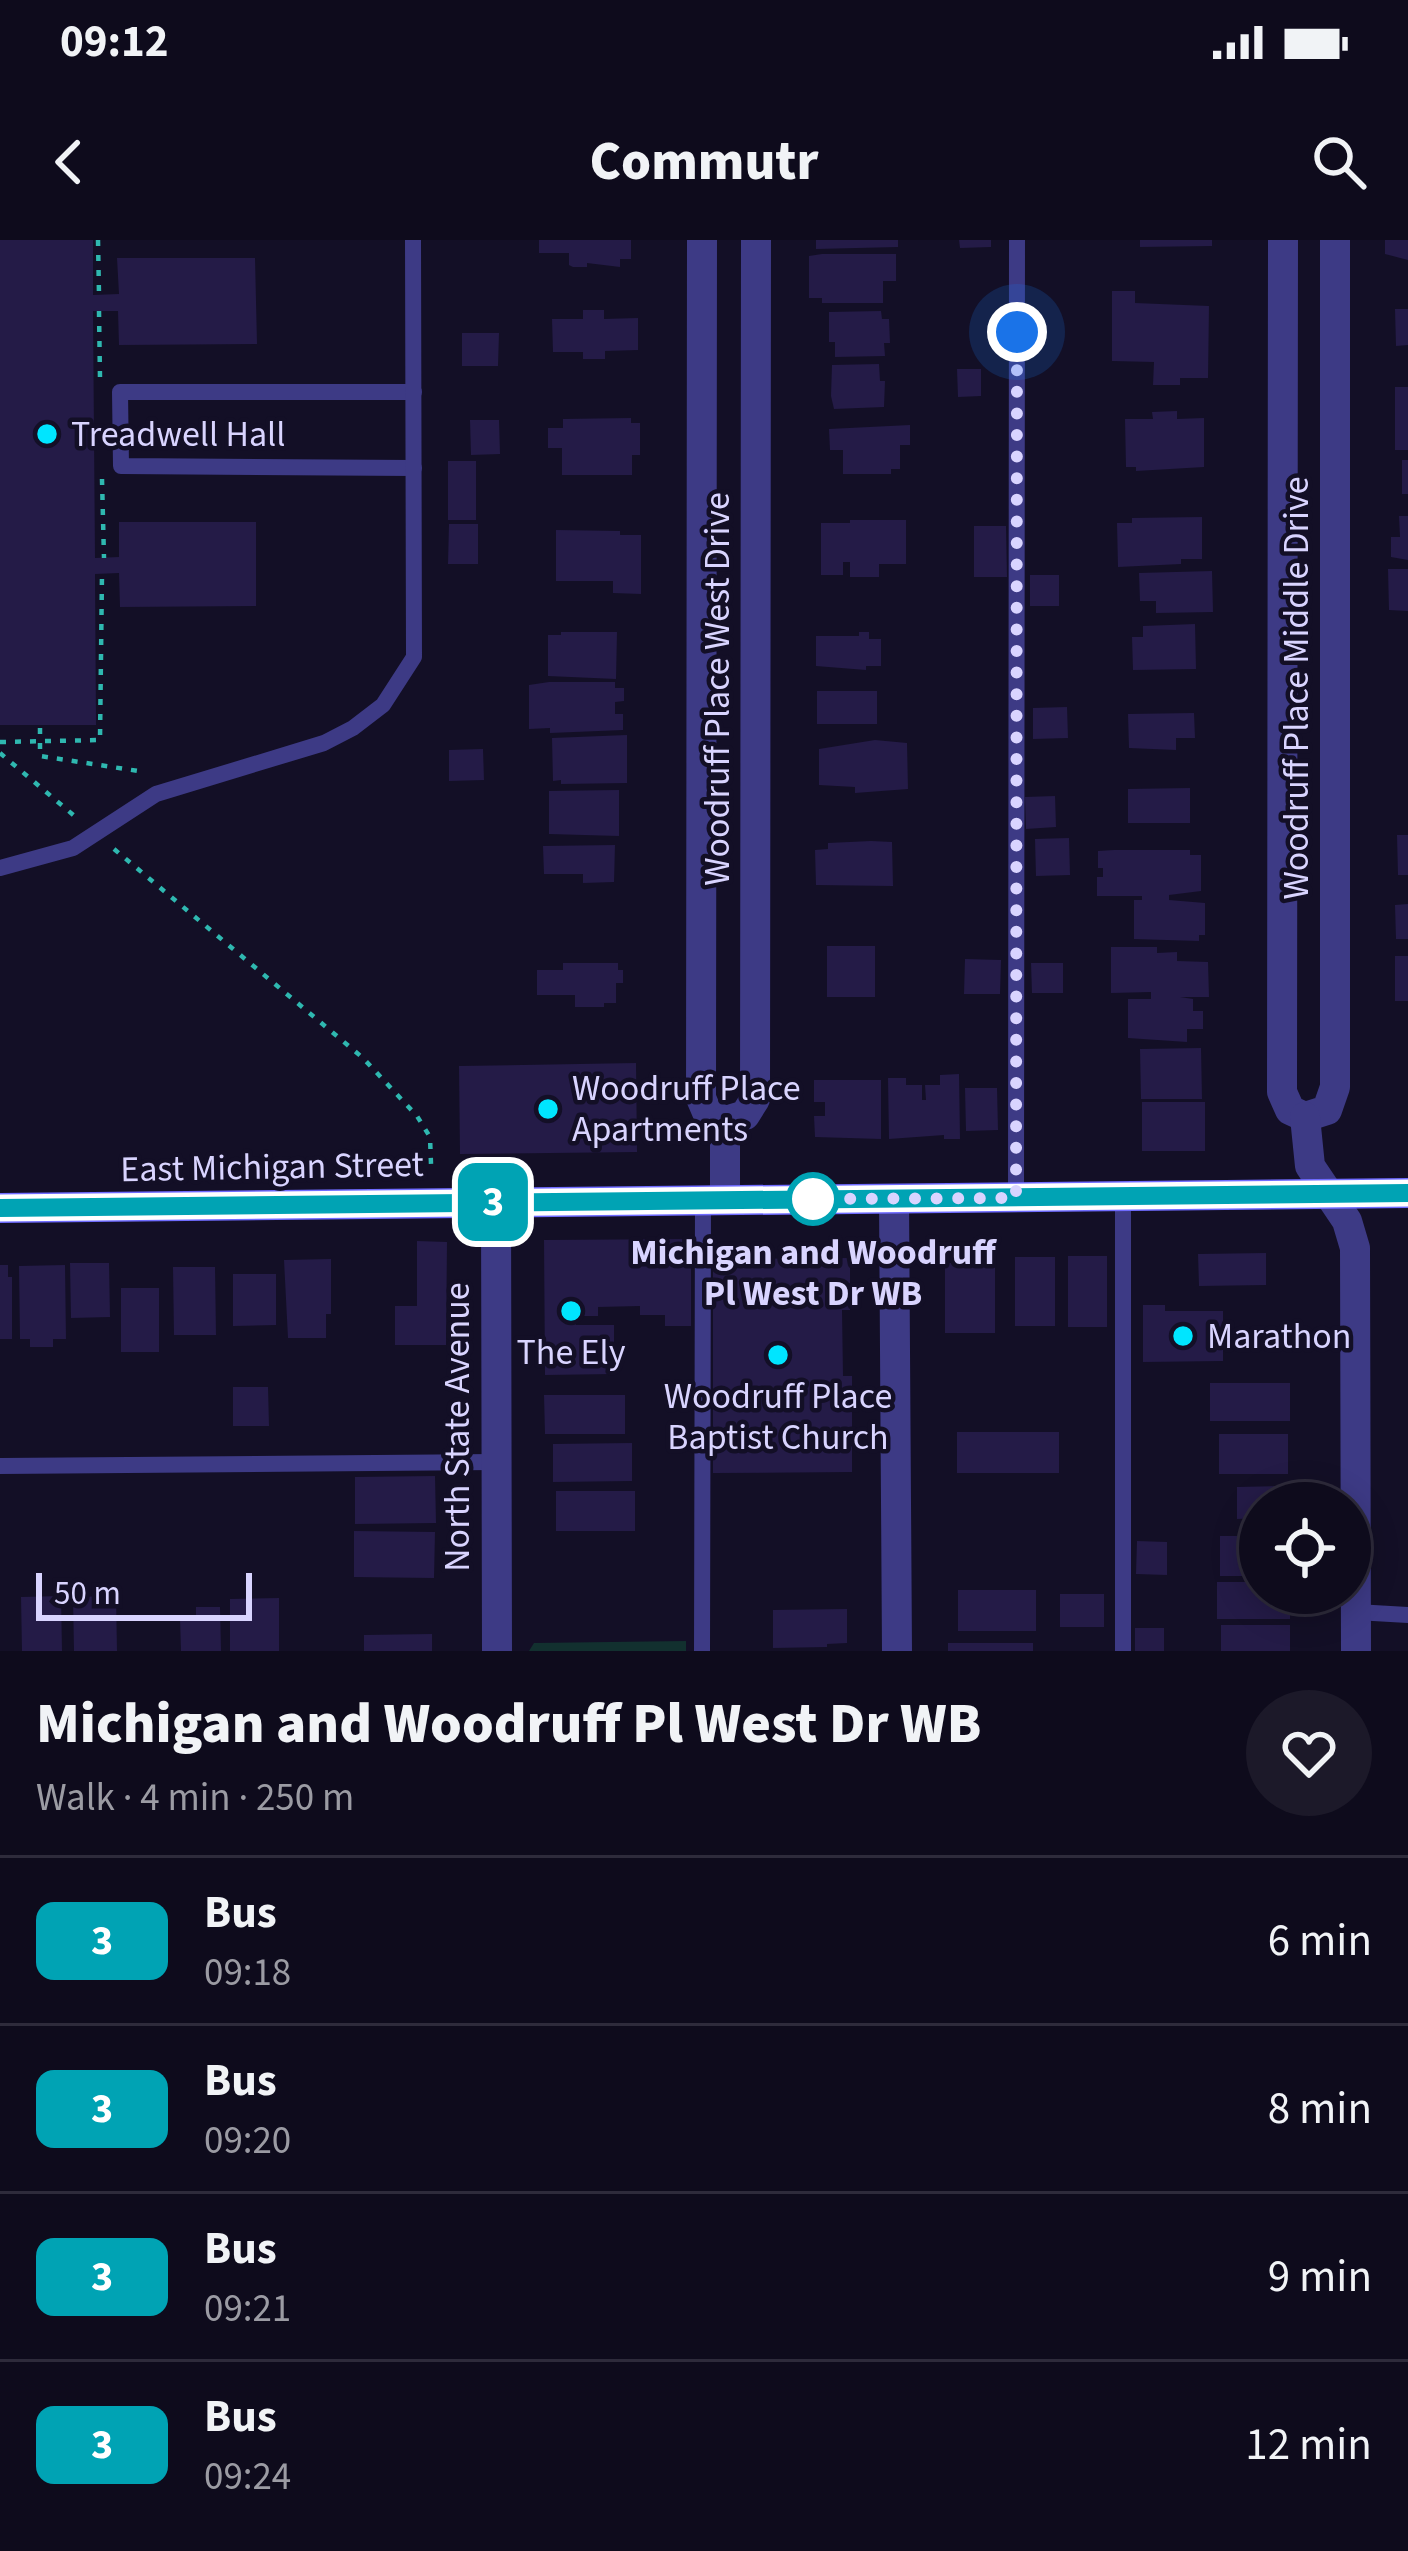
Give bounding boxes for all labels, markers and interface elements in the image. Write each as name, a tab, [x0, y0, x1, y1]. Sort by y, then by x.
text: 09:12	[60, 10, 169, 74]
text: Commutr	[590, 124, 818, 201]
icon: back	[36, 129, 102, 195]
icon: search	[1306, 129, 1372, 195]
your location	[987, 302, 1047, 362]
place label: Treadwell Hall	[71, 409, 285, 460]
marker: Treadwell Hall	[34, 421, 60, 447]
street label: Woodruff Place Middle Drive	[1271, 476, 1322, 900]
street label: Woodruff Place West Drive	[692, 492, 743, 886]
place label: Woodruff Place Apartments	[572, 1063, 801, 1155]
marker: Woodruff Place Apartments	[535, 1096, 561, 1122]
street label: East Michigan Street	[120, 1139, 424, 1195]
line badge: 3	[454, 1163, 532, 1241]
text: 3	[482, 1172, 504, 1232]
marker: Michigan and Woodruff Pl West Dr WB	[788, 1174, 838, 1224]
place label: Michigan and Woodruff Pl West Dr WB	[630, 1227, 997, 1319]
street label: North State Avenue	[432, 1282, 483, 1572]
marker: The Ely	[558, 1298, 584, 1324]
place label: Marathon	[1207, 1311, 1352, 1362]
marker: Marathon	[1170, 1323, 1196, 1349]
place label: The Ely	[517, 1327, 626, 1378]
marker: Woodruff Place Baptist Church	[765, 1342, 791, 1368]
place label: Woodruff Place Baptist Church	[664, 1371, 892, 1463]
map controls	[1239, 1482, 1371, 1614]
button: locate	[1239, 1482, 1371, 1614]
scale bar	[36, 1567, 252, 1620]
text: 50 m	[54, 1570, 121, 1617]
text: Michigan and Woodruff Pl West Dr WB	[36, 1684, 981, 1765]
button: heart	[1246, 1690, 1372, 1816]
text: Walk · 4 min · 250 m	[36, 1770, 354, 1826]
text: Bus	[204, 1881, 277, 1945]
text: 6 min	[1268, 1909, 1372, 1973]
text: 3	[91, 1911, 113, 1971]
text: 09:18	[204, 1945, 291, 2001]
text: Bus	[204, 2049, 277, 2113]
text: 8 min	[1268, 2077, 1372, 2141]
text: 3	[91, 2079, 113, 2139]
text: 09:20	[204, 2113, 291, 2169]
text: Bus	[204, 2217, 277, 2281]
text: 9 min	[1268, 2245, 1372, 2309]
text: 3	[91, 2247, 113, 2307]
text: 09:21	[204, 2281, 291, 2337]
text: Bus	[204, 2385, 277, 2449]
text: 12 min	[1245, 2413, 1372, 2477]
text: 3	[91, 2415, 113, 2475]
text: 09:24	[204, 2449, 291, 2505]

